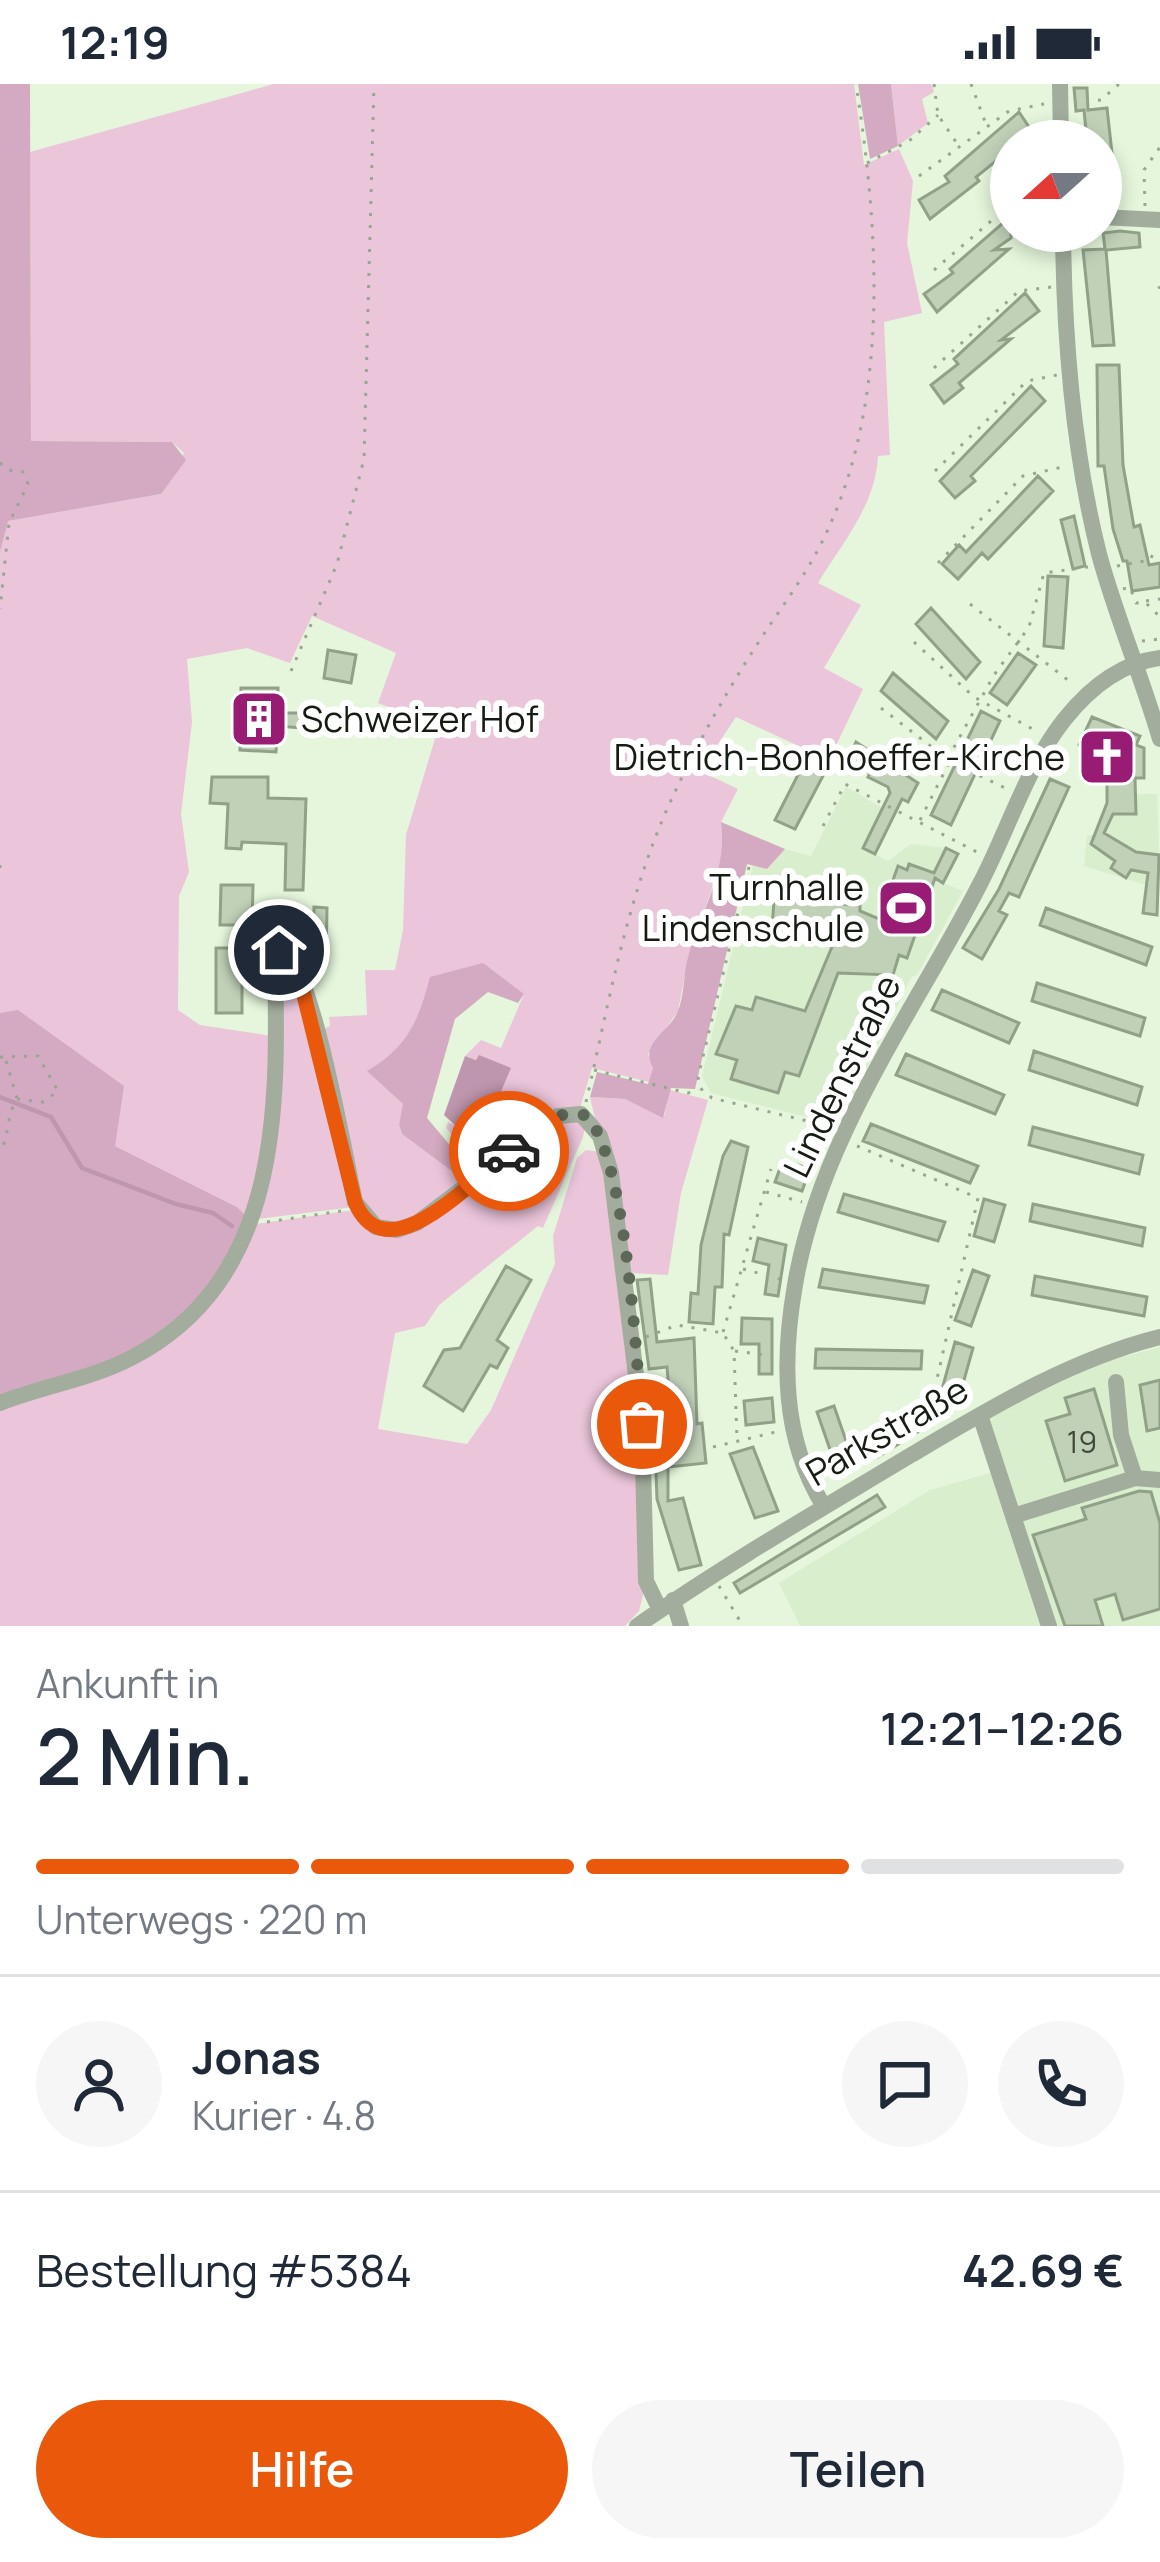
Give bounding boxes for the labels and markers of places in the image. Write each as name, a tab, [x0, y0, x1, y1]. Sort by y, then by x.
building icon: Schweizer Hof	[228, 688, 290, 750]
place label: Schweizer Hof	[301, 694, 539, 743]
church icon: Dietrich-Bonhoeffer-Kirche	[1076, 726, 1138, 788]
place label: Dietrich-Bonhoeffer-Kirche	[614, 732, 1065, 781]
place label: Turnhalle Lindenschule	[642, 862, 864, 952]
sports icon: Turnhalle Lindenschule	[875, 877, 937, 939]
pin	[228, 899, 330, 1001]
pin	[591, 1373, 693, 1475]

